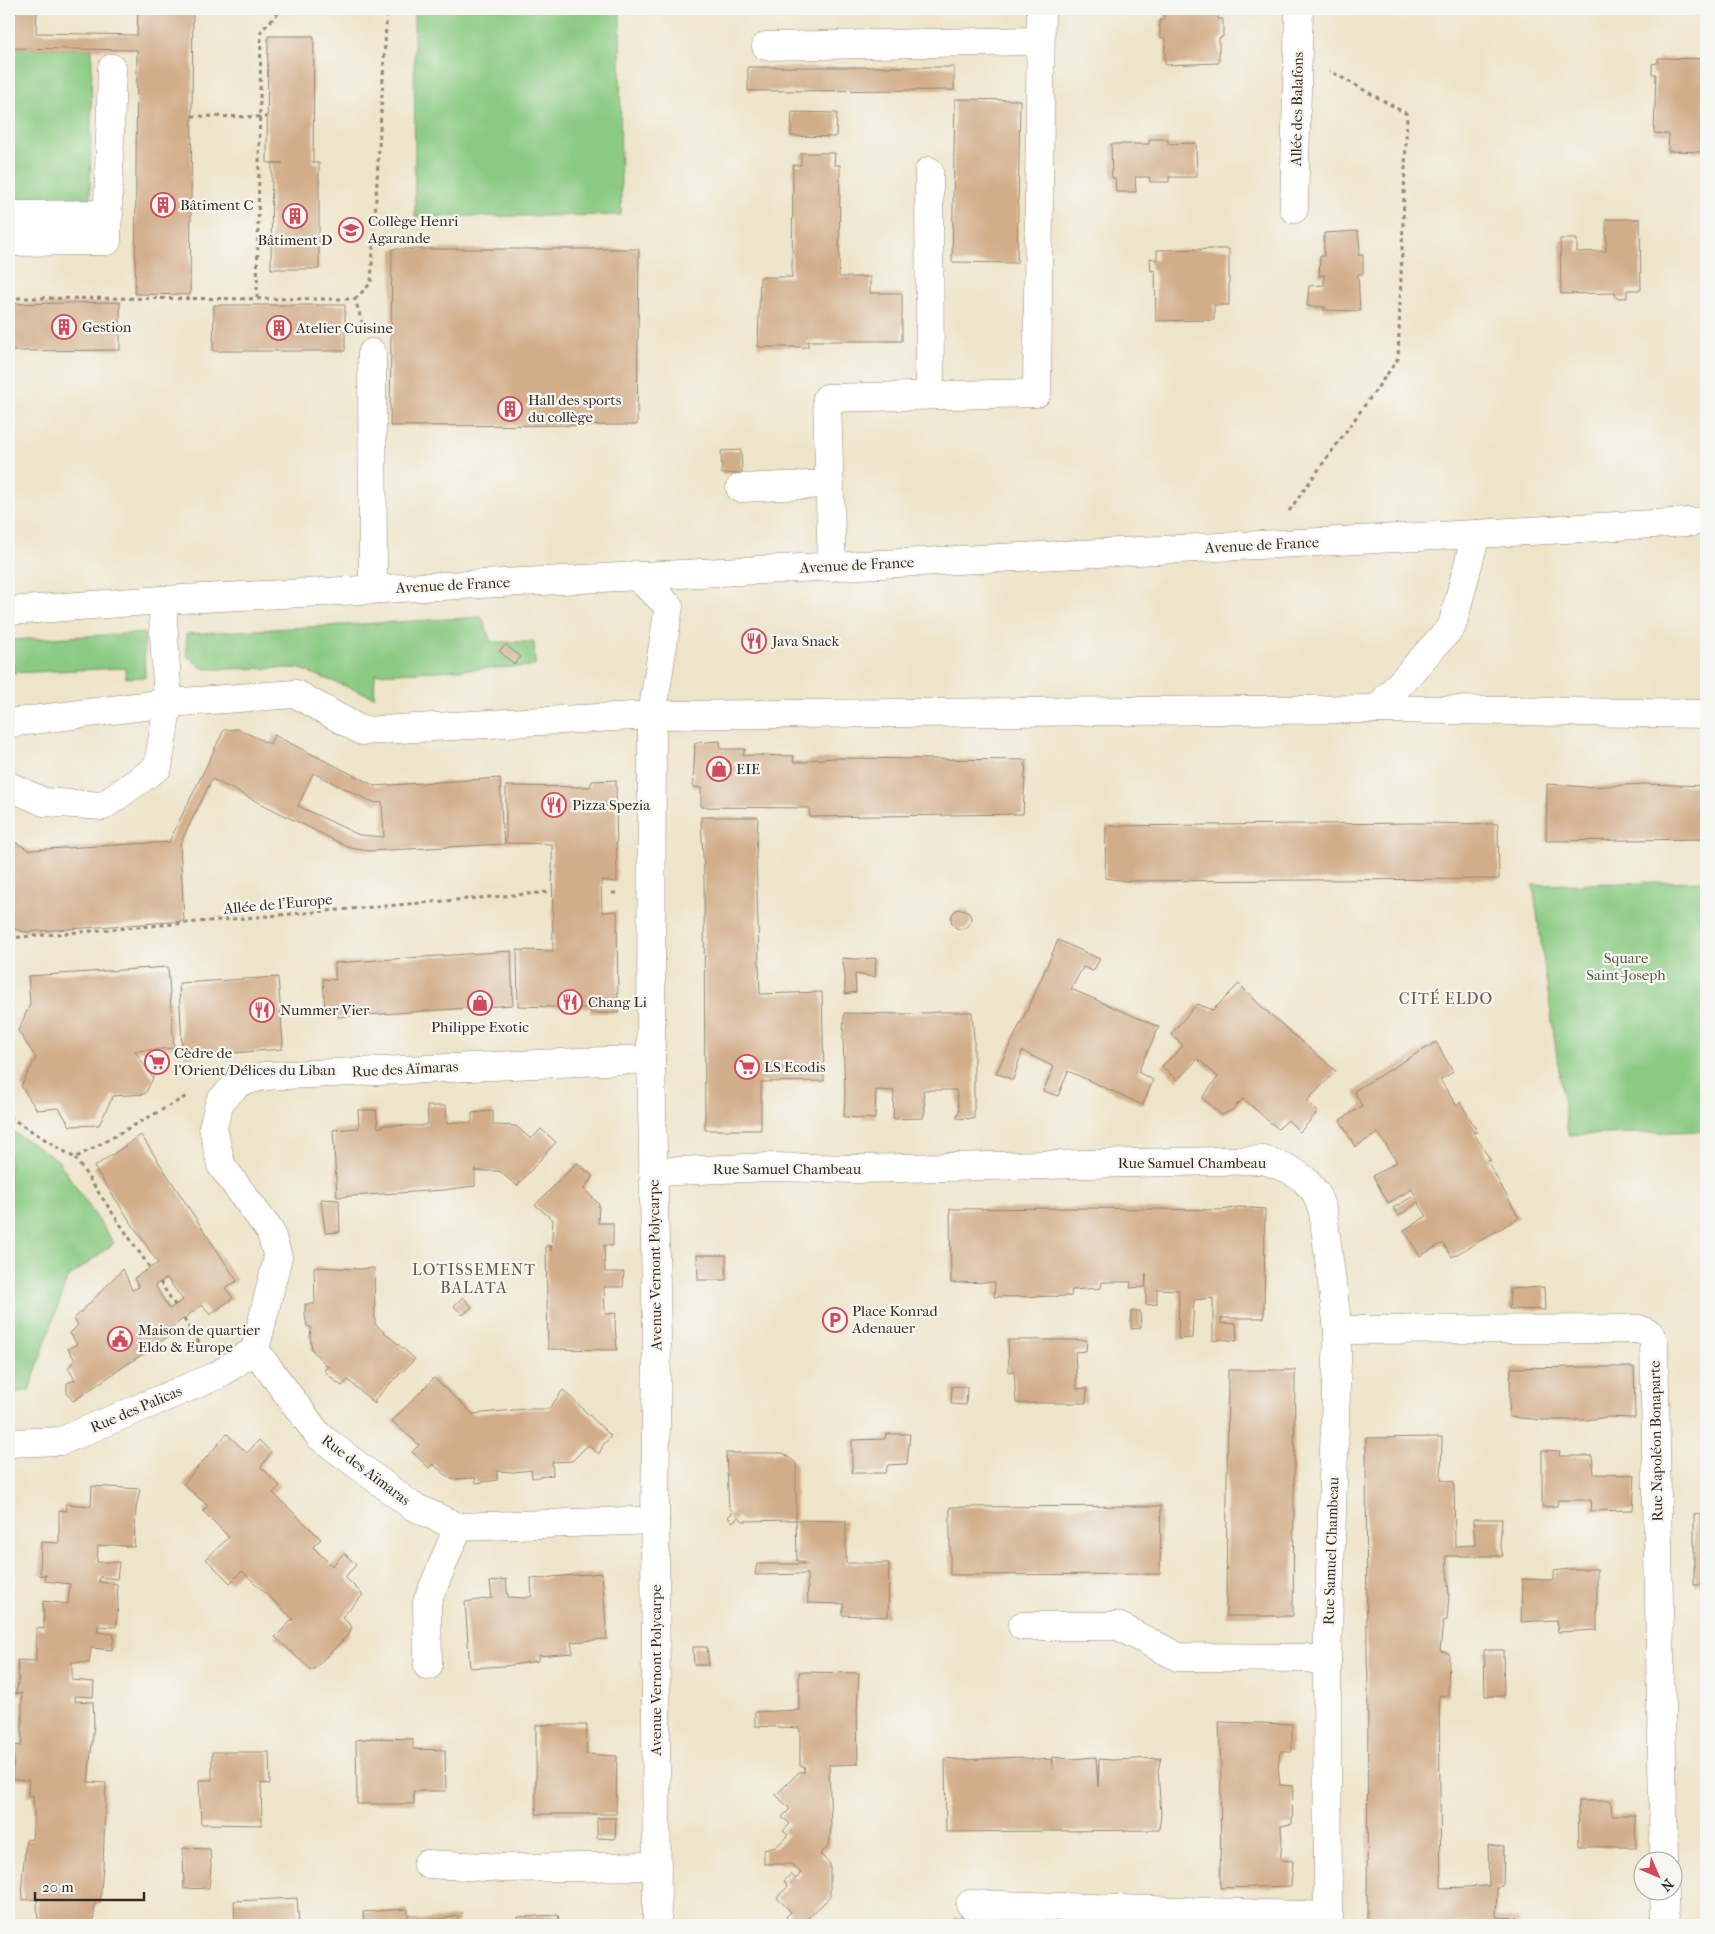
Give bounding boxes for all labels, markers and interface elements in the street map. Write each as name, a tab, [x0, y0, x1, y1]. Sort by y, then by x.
street label: Allée des Balafons	[1287, 51, 1307, 167]
building icon: Bâtiment C	[150, 192, 176, 218]
place label: Bâtiment C	[180, 196, 254, 214]
building icon: Bâtiment D	[282, 203, 308, 229]
place label: Collège Henri Agarande	[367, 212, 459, 247]
school or university icon: Collège Henri Agarande	[338, 217, 364, 243]
place label: Bâtiment D	[258, 231, 332, 249]
building icon: Gestion	[51, 314, 77, 340]
building icon: Atelier Cuisine	[266, 315, 292, 341]
place label: Gestion	[82, 318, 132, 336]
place label: Atelier Cuisine	[295, 319, 393, 337]
place label: Hall des sports du collège	[528, 391, 622, 426]
building icon: Hall des sports du collège	[497, 396, 523, 422]
street label: Avenue de France	[1203, 533, 1320, 557]
street label: Avenue de France	[798, 553, 915, 577]
street label: Avenue de France	[394, 573, 511, 597]
restaurant icon: Java Snack	[741, 628, 767, 654]
place label: Java Snack	[771, 632, 839, 650]
shop icon: EIE	[706, 756, 732, 782]
place label: EIE	[736, 760, 760, 778]
restaurant icon: Pizza Spezia	[541, 792, 567, 818]
place label: Pizza Spezia	[572, 796, 651, 814]
street label: Allée de l'Europe	[222, 890, 334, 918]
park label: Square Saint-Joseph	[1586, 949, 1666, 984]
district label: CITÉ ELDO	[1399, 988, 1493, 1008]
restaurant icon: Chang Li	[557, 989, 583, 1015]
shop icon: Philippe Exotic	[467, 990, 493, 1016]
place label: Chang Li	[588, 993, 647, 1011]
restaurant icon: Nummer Vier	[249, 997, 275, 1023]
place label: Nummer Vier	[280, 1001, 370, 1019]
place label: Philippe Exotic	[431, 1018, 529, 1036]
place label: Cèdre de l'Orient/Délices du Liban	[173, 1044, 336, 1079]
supermarket icon: Cèdre de l'Orient/Délices du Liban	[144, 1049, 170, 1075]
supermarket icon: LS Ecodis	[734, 1054, 760, 1080]
street label: Rue des Aïmaras	[351, 1057, 459, 1081]
place label: LS Ecodis	[764, 1058, 826, 1076]
street label: Rue Samuel Chambeau	[1118, 1154, 1267, 1172]
street label: Rue Samuel Chambeau	[713, 1160, 862, 1178]
street label: Avenue Vernont Polycarpe	[644, 1179, 666, 1352]
district label: LOTISSEMENT BALATA	[412, 1260, 536, 1297]
place label: Place Konrad Adenauer	[851, 1302, 939, 1337]
parking icon: Place Konrad Adenauer	[822, 1307, 848, 1333]
place label: Maison de quartier Eldo & Europe	[138, 1321, 261, 1356]
public building icon: Maison de quartier Eldo & Europe	[107, 1326, 133, 1352]
street label: Rue Napoléon Bonaparte	[1646, 1360, 1666, 1522]
street label: Rue des Palicas	[88, 1381, 185, 1436]
street label: Rue des Aïmaras	[318, 1431, 414, 1509]
street label: Rue Samuel Chambeau	[1319, 1476, 1343, 1625]
street label: Avenue Vernont Polycarpe	[647, 1584, 665, 1757]
north arrow	[1632, 1852, 1682, 1902]
scale bar	[35, 1869, 144, 1901]
text: N	[1657, 1875, 1677, 1895]
text: 20 m	[42, 1878, 74, 1896]

